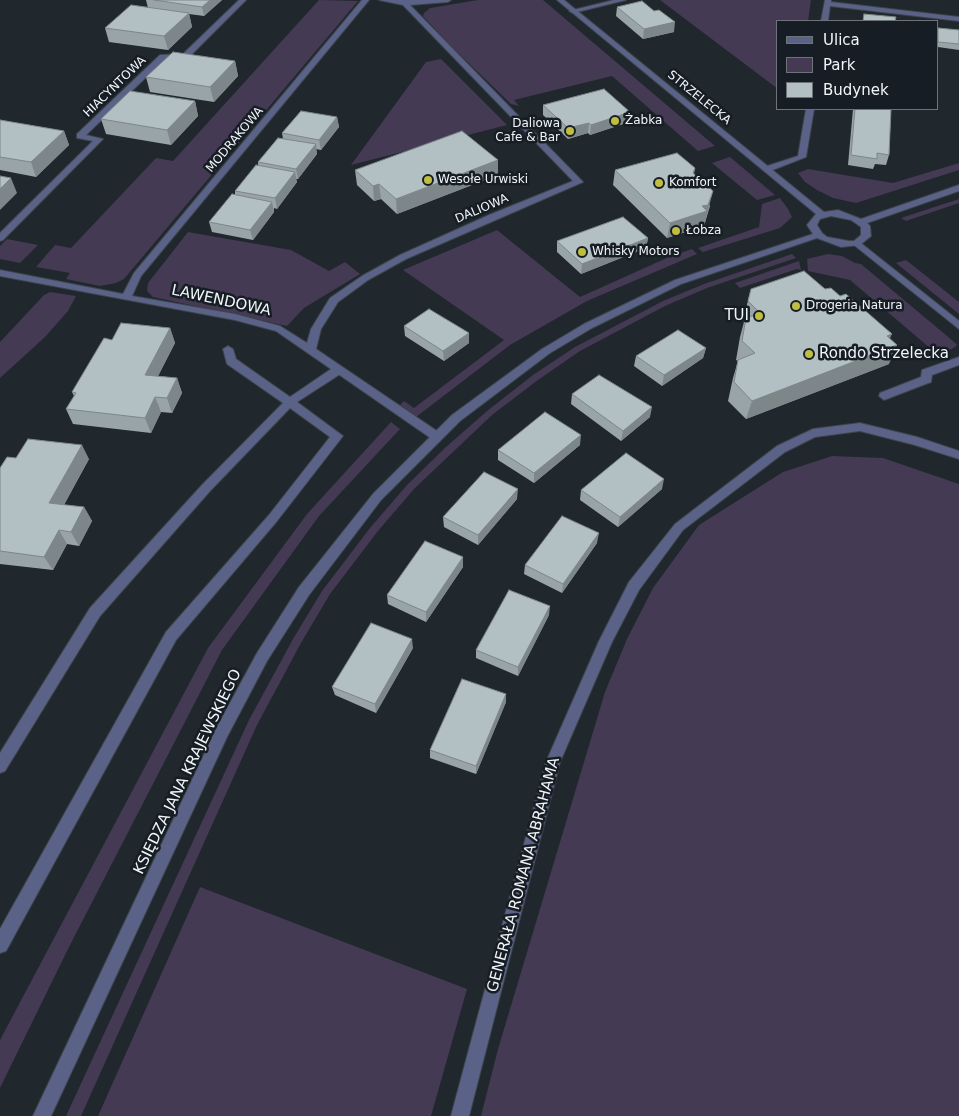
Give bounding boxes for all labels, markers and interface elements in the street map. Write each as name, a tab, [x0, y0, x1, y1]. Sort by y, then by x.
legend	[776, 20, 939, 110]
text: Ulica	[823, 31, 860, 49]
street label: HIACYNTOWA	[81, 54, 149, 120]
text: Park	[823, 56, 855, 74]
street label: STRZELECKA	[664, 68, 734, 128]
text: Budynek	[823, 81, 889, 99]
street label: MODRAKOWA	[203, 104, 267, 176]
place label: Żabka	[625, 114, 662, 128]
marker: Żabka	[609, 115, 621, 127]
place label: Daliowa Cafe & Bar	[495, 117, 560, 145]
marker: Daliowa Cafe & Bar	[564, 125, 576, 137]
place label: Wesołe Urwiski	[438, 173, 528, 187]
marker: Wesołe Urwiski	[422, 174, 434, 186]
place label: Komfort	[669, 176, 717, 190]
marker: Komfort	[653, 177, 665, 189]
street label: DALIOWA	[453, 191, 511, 227]
place label: Łobza	[686, 224, 721, 238]
marker: Łobza	[670, 225, 682, 237]
place label: Whisky Motors	[592, 245, 679, 259]
marker: Whisky Motors	[576, 246, 588, 258]
street label: LAWENDOWA	[170, 282, 272, 320]
place label: Drogeria Natura	[806, 299, 903, 313]
marker: Drogeria Natura	[790, 300, 802, 312]
place label: TUI	[724, 307, 749, 325]
marker: TUI	[753, 310, 765, 322]
place label: Rondo Strzelecka	[819, 345, 949, 363]
marker: Rondo Strzelecka	[803, 348, 815, 360]
street label: KSIĘDZA JANA KRAJEWSKIEGO	[130, 666, 246, 878]
street label: GENERAŁA ROMANA ABRAHAMA	[484, 756, 564, 994]

